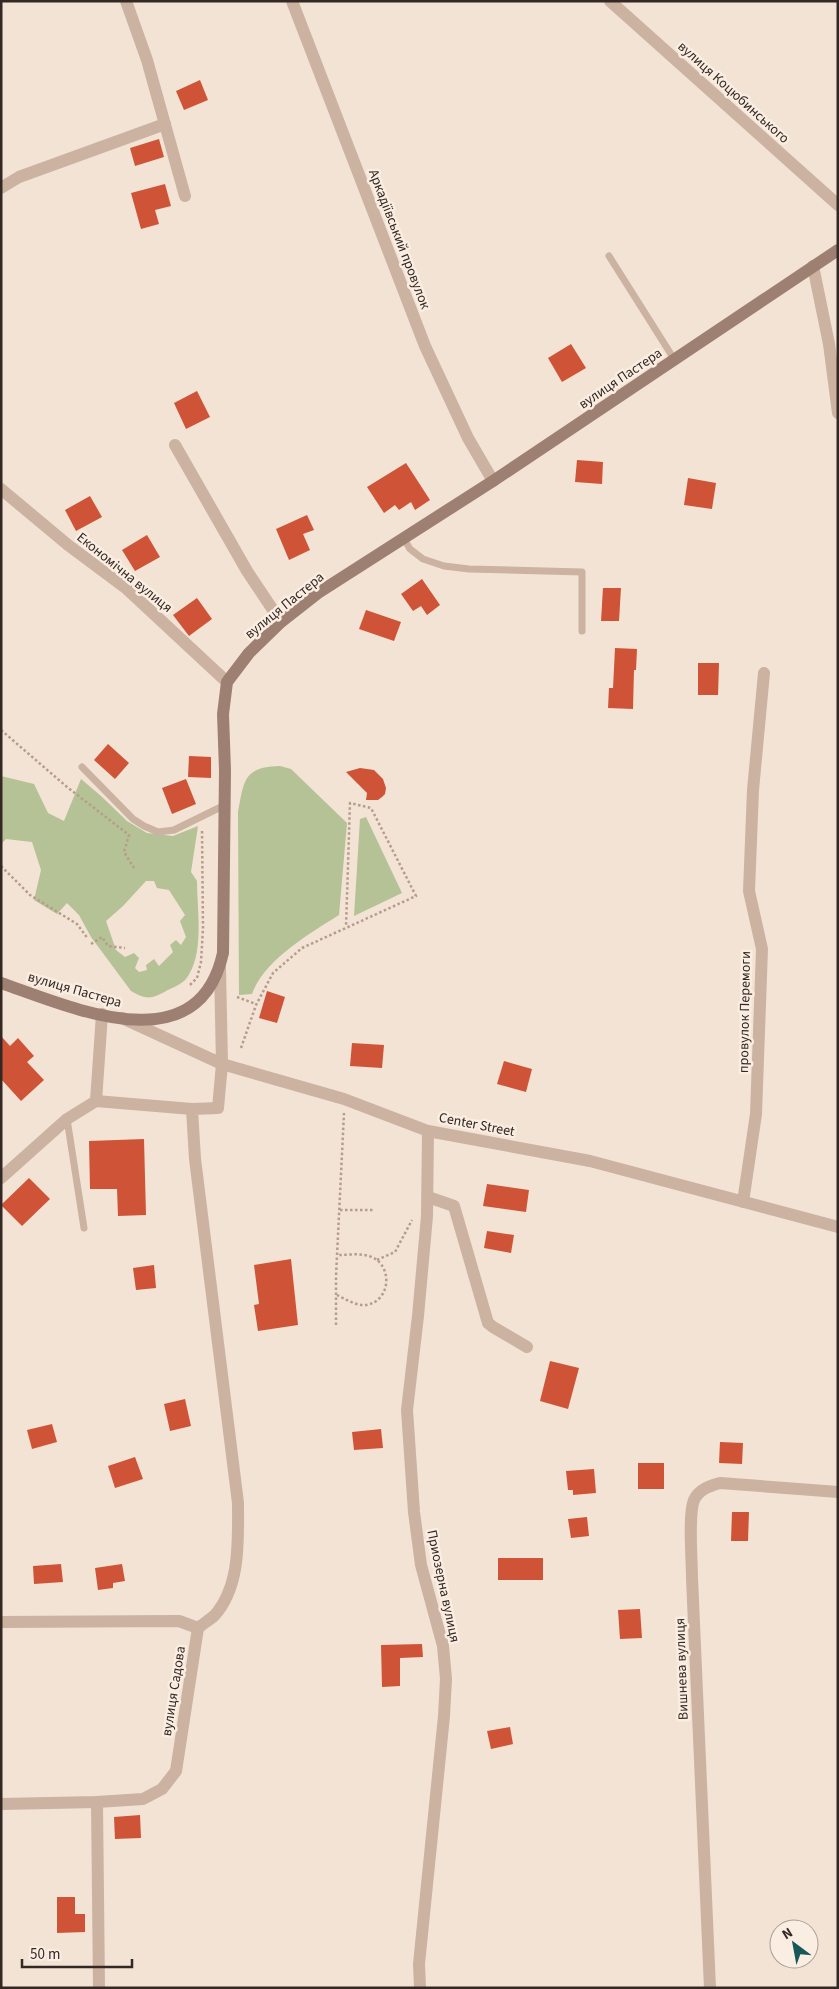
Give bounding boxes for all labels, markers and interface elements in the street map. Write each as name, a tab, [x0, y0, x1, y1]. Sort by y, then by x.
street label: вулиця Коцюбинського	[673, 37, 794, 148]
street label: Аркадіївський провулок	[363, 167, 435, 312]
street label: вулиця Пастера	[575, 343, 666, 414]
street label: Економічна вулиця	[72, 528, 177, 618]
street label: вулиця Пастера	[241, 568, 329, 644]
street label: провулок Перемоги	[734, 951, 756, 1073]
street label: вулиця Пастера	[25, 967, 124, 1013]
street label: Center Street	[437, 1108, 517, 1142]
street label: Приозерна вулиця	[421, 1528, 465, 1644]
street label: Вишнева вулиця	[670, 1618, 694, 1720]
street label: вулиця Садова	[157, 1645, 191, 1738]
north arrow	[769, 1919, 819, 1969]
text: N	[778, 1923, 797, 1945]
scale bar	[22, 1936, 132, 1968]
text: 50 m	[30, 1944, 60, 1965]

